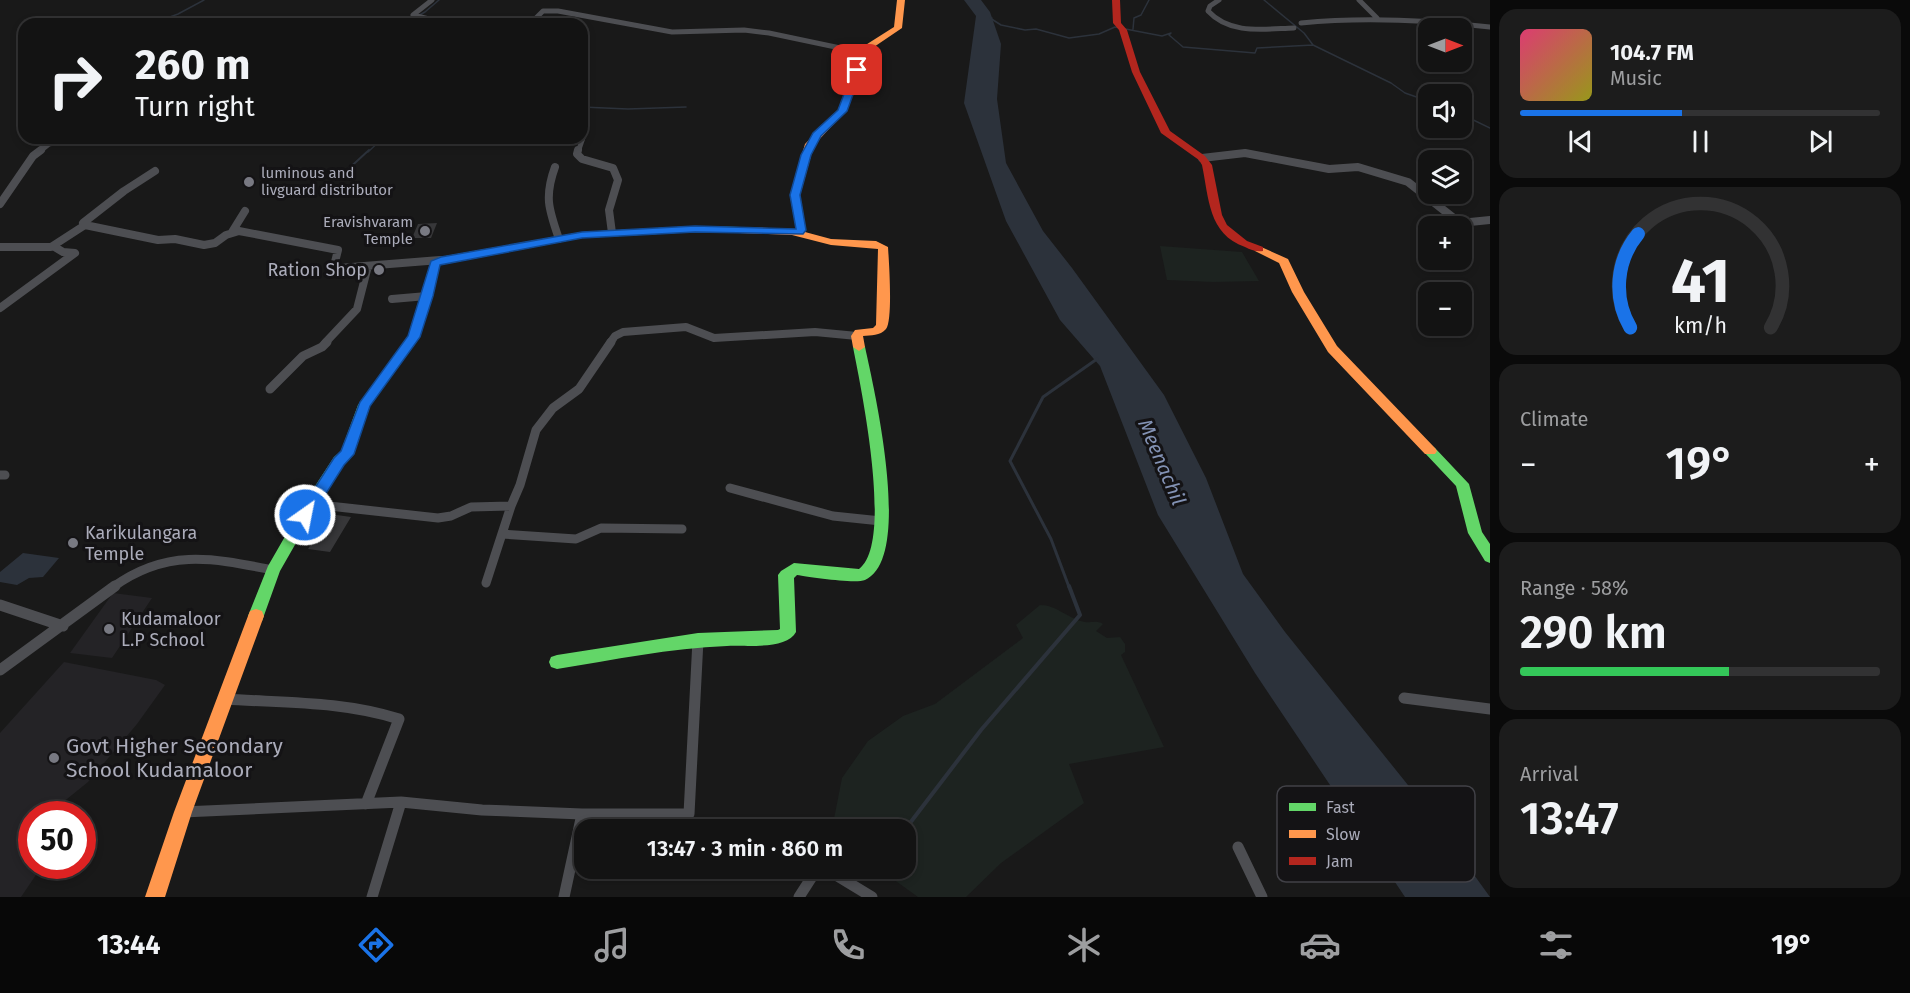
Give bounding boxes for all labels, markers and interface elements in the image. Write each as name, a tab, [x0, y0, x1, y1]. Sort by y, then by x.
north arrow	[1418, 18, 1472, 72]
map controls	[1418, 18, 1472, 336]
text: 104.7 FM	[1610, 39, 1694, 66]
text: 260 m	[135, 40, 250, 90]
icon: right	[36, 42, 114, 120]
pin	[831, 44, 882, 95]
icon: arrive	[840, 53, 873, 86]
text: Music	[1610, 66, 1662, 90]
button: sound	[1418, 84, 1472, 138]
text: Turn right	[135, 91, 255, 123]
icon: previous	[1564, 125, 1597, 158]
icon: pause	[1684, 125, 1717, 158]
icon: next	[1804, 125, 1837, 158]
button: layers	[1418, 150, 1472, 204]
place label: luminous and livguard distributor	[261, 164, 393, 199]
marker: luminous and livguard distributor	[242, 175, 256, 189]
place label: Eravishvaram Temple	[323, 213, 413, 248]
button: +	[1418, 216, 1472, 270]
marker: Eravishvaram Temple	[418, 224, 432, 238]
text: 41	[1670, 244, 1730, 319]
place label: Ration Shop	[268, 259, 367, 281]
marker: Ration Shop	[372, 263, 386, 277]
button: −	[1418, 282, 1472, 336]
text: km/h	[1673, 313, 1727, 339]
text: Climate	[1520, 407, 1588, 431]
water label: Meenachil	[1133, 415, 1191, 509]
text: 19°	[1666, 437, 1734, 491]
text: −	[1520, 445, 1537, 485]
text: +	[1864, 445, 1880, 485]
position arrow	[273, 483, 337, 547]
place label: Karikulangara Temple	[85, 522, 197, 565]
marker: Karikulangara Temple	[66, 536, 80, 550]
text: Range · 58%	[1520, 576, 1628, 600]
text: 290 km	[1520, 606, 1667, 660]
place label: Kudamaloor L.P School	[121, 608, 221, 651]
marker: Kudamaloor L.P School	[102, 622, 116, 636]
place label: Govt Higher Secondary School Kudamaloor	[66, 733, 284, 783]
marker: Govt Higher Secondary School Kudamaloor	[47, 751, 61, 765]
text: Arrival	[1520, 762, 1579, 786]
legend	[1277, 786, 1475, 882]
text: 13:47	[1520, 792, 1619, 846]
text: Fast	[1326, 798, 1355, 817]
speed limit sign: 50	[18, 801, 96, 879]
text: Slow	[1326, 825, 1361, 844]
text: 13:47 · 3 min · 860 m	[647, 835, 843, 862]
text: Jam	[1326, 852, 1353, 871]
icon: directions	[355, 924, 397, 966]
icon: music	[591, 924, 633, 966]
icon: phone	[827, 924, 869, 966]
icon: climate	[1063, 924, 1105, 966]
icon: car	[1299, 924, 1341, 966]
icon: filters	[1535, 924, 1577, 966]
text: 13:44	[97, 929, 160, 961]
text: 19°	[1771, 929, 1813, 961]

